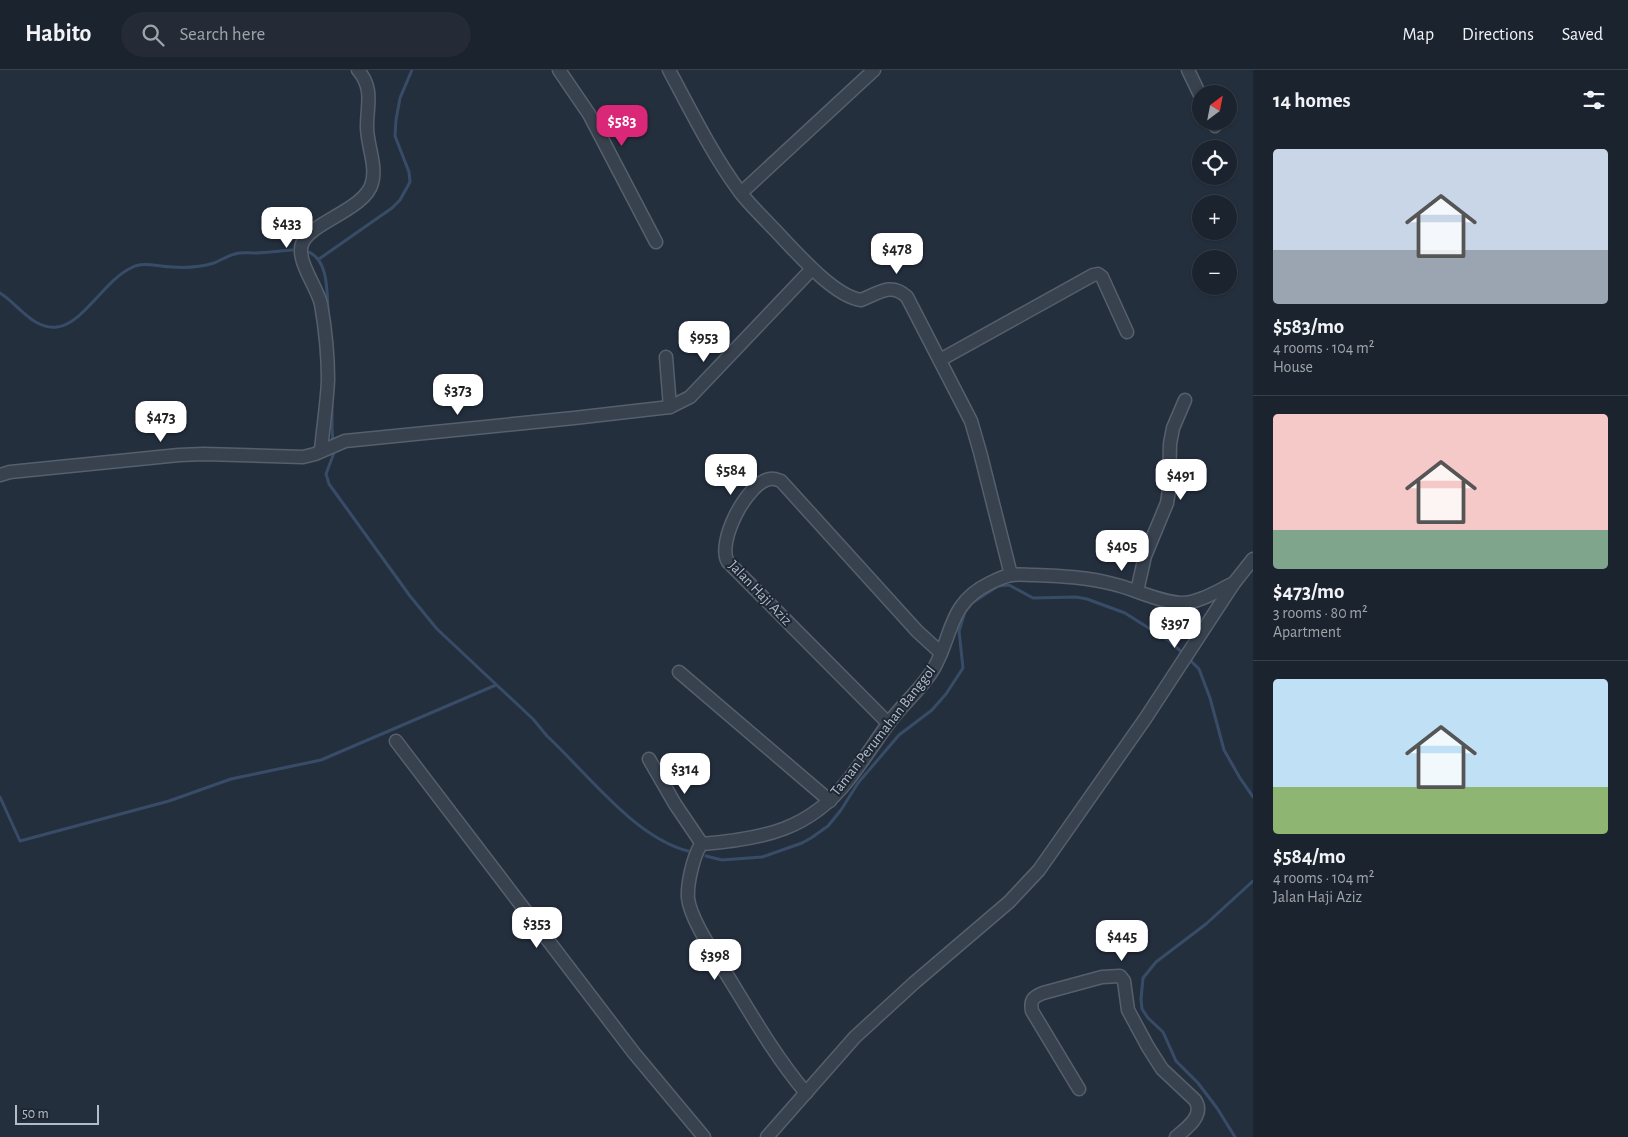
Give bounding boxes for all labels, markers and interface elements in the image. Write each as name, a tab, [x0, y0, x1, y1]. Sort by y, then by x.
search box	[121, 12, 471, 57]
icon: search	[139, 21, 167, 49]
text: Habito	[25, 22, 91, 46]
text: Search here	[179, 25, 265, 44]
text: Map	[1403, 26, 1434, 44]
text: Directions	[1462, 26, 1534, 44]
text: Saved	[1562, 26, 1603, 44]
north arrow	[1192, 85, 1238, 130]
map controls	[1192, 85, 1237, 295]
icon: filters	[1580, 86, 1608, 114]
text: 14 homes	[1273, 90, 1351, 111]
pin: $583	[592, 104, 652, 147]
text: $583	[608, 113, 636, 129]
button: locate	[1192, 140, 1237, 185]
icon: home	[1396, 181, 1486, 271]
button: +	[1192, 195, 1237, 240]
pin: $433	[257, 206, 317, 249]
text: $433	[272, 215, 302, 231]
pin: $478	[867, 232, 927, 275]
text: $478	[882, 241, 912, 257]
button: −	[1192, 250, 1237, 295]
text: $583/mo	[1273, 316, 1344, 337]
pin: $953	[674, 320, 734, 363]
text: $953	[690, 329, 718, 345]
text: 4 rooms · 104 m²	[1273, 340, 1374, 356]
text: House	[1273, 359, 1313, 375]
pin: $373	[428, 374, 488, 416]
text: $373	[444, 382, 472, 398]
pin: $473	[131, 400, 191, 443]
text: $473	[146, 409, 176, 425]
icon: home	[1396, 447, 1486, 537]
pin: $584	[701, 454, 761, 496]
pin: $491	[1151, 458, 1211, 501]
text: $584	[716, 462, 746, 478]
text: $491	[1167, 467, 1195, 483]
pin: $405	[1092, 530, 1152, 572]
text: $405	[1107, 538, 1137, 554]
street label: Jalan Haji Aziz	[726, 558, 794, 628]
text: $473/mo	[1273, 581, 1344, 602]
text: 3 rooms · 80 m²	[1273, 605, 1368, 621]
pin: $397	[1145, 606, 1205, 649]
text: $397	[1161, 615, 1189, 631]
text: Apartment	[1273, 624, 1341, 640]
street label: Taman Perumahan Banggol	[828, 663, 938, 799]
icon: home	[1396, 712, 1486, 802]
pin: $314	[655, 752, 715, 795]
text: $314	[671, 761, 699, 777]
text: $584/mo	[1273, 846, 1346, 867]
text: 4 rooms · 104 m²	[1273, 870, 1374, 886]
text: Jalan Haji Aziz	[1273, 889, 1362, 905]
pin: $353	[507, 906, 567, 949]
text: $353	[523, 915, 551, 931]
pin: $445	[1092, 920, 1152, 962]
text: $445	[1107, 928, 1137, 944]
pin: $398	[685, 938, 745, 981]
text: $398	[700, 947, 730, 963]
scale bar	[15, 1102, 99, 1125]
text: 50 m	[22, 1107, 49, 1121]

